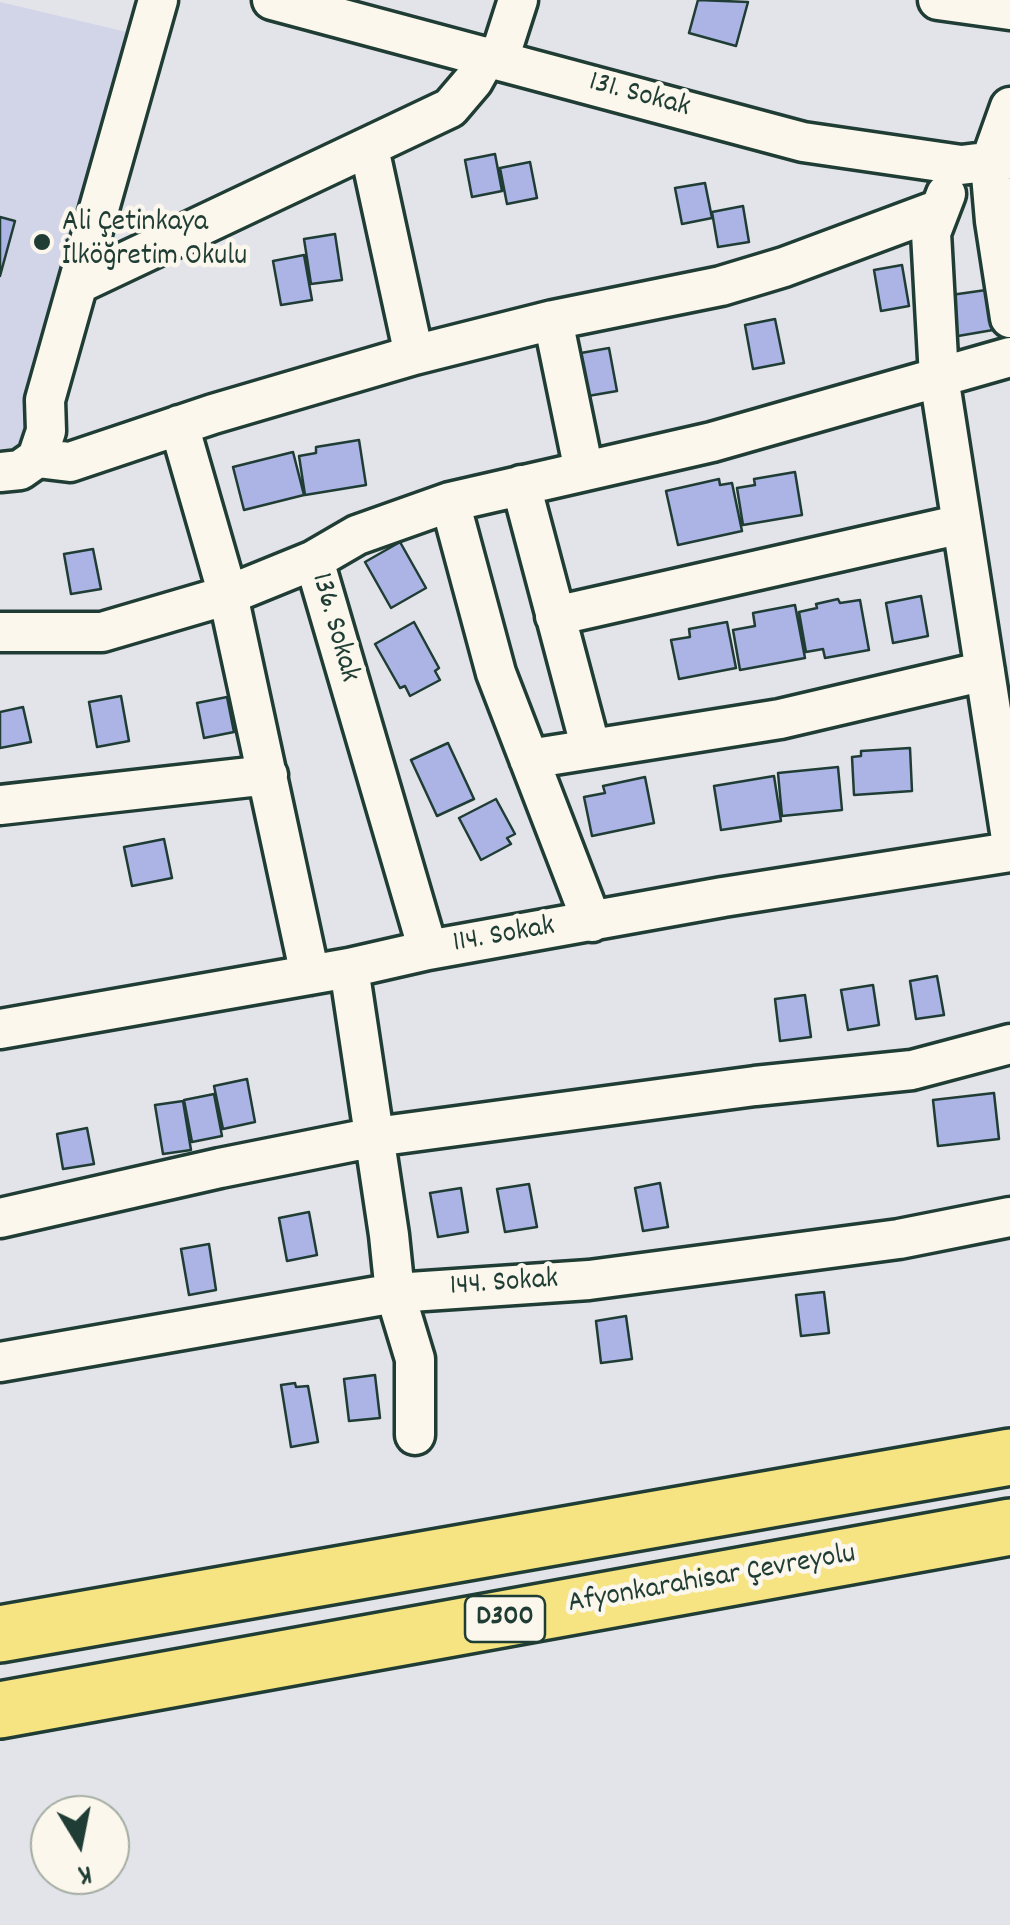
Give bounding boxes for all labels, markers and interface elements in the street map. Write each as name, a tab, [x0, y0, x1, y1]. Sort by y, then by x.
street label: 131. Sokak	[584, 66, 694, 128]
place label: Ali Çetinkaya İlköğretim Okulu	[62, 207, 247, 278]
marker: Ali Çetinkaya İlköğretim Okulu	[31, 231, 53, 253]
street label: 136. Sokak	[300, 569, 366, 687]
street label: 114. Sokak	[450, 910, 558, 964]
street label: 144. Sokak	[449, 1263, 559, 1307]
street label: Afyonkarahisar Çevreyolu	[565, 1538, 859, 1624]
road number: D300	[465, 1596, 545, 1642]
north arrow	[30, 1795, 130, 1895]
text: K	[75, 1852, 95, 1893]

